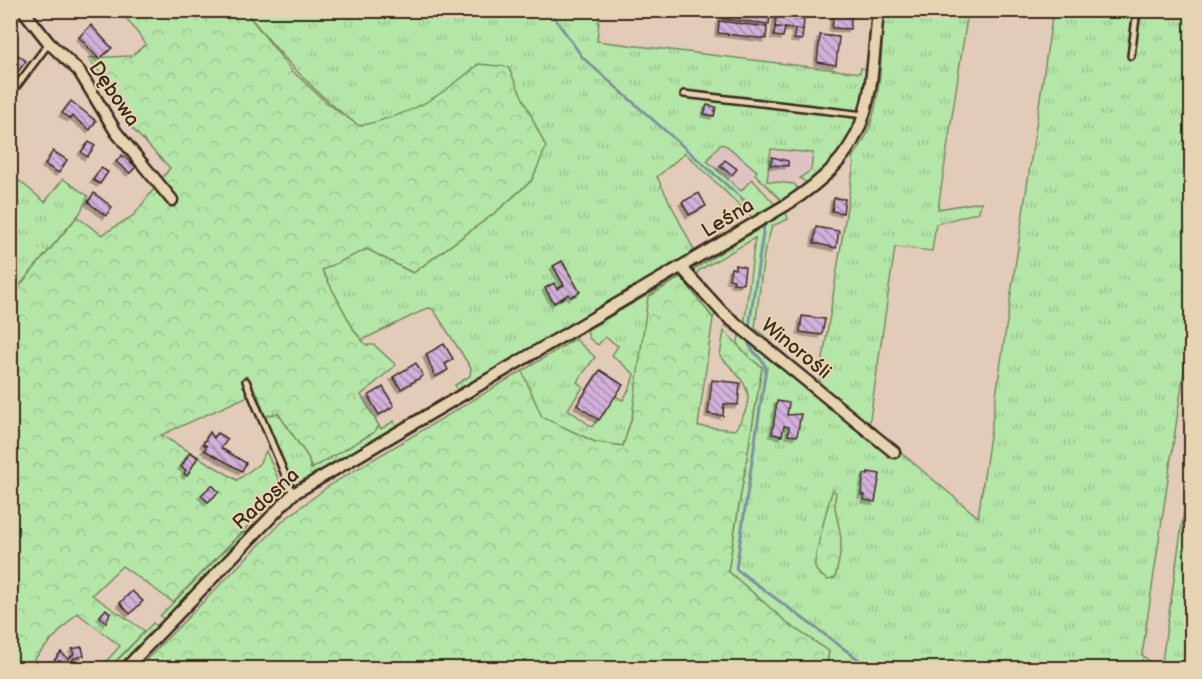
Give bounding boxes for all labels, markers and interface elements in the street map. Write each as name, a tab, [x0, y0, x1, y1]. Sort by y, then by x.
street label: Dębowa	[84, 57, 144, 131]
street label: Leśna	[698, 193, 758, 243]
street label: Winorośli	[756, 314, 836, 384]
street label: Radosna	[228, 463, 304, 535]

